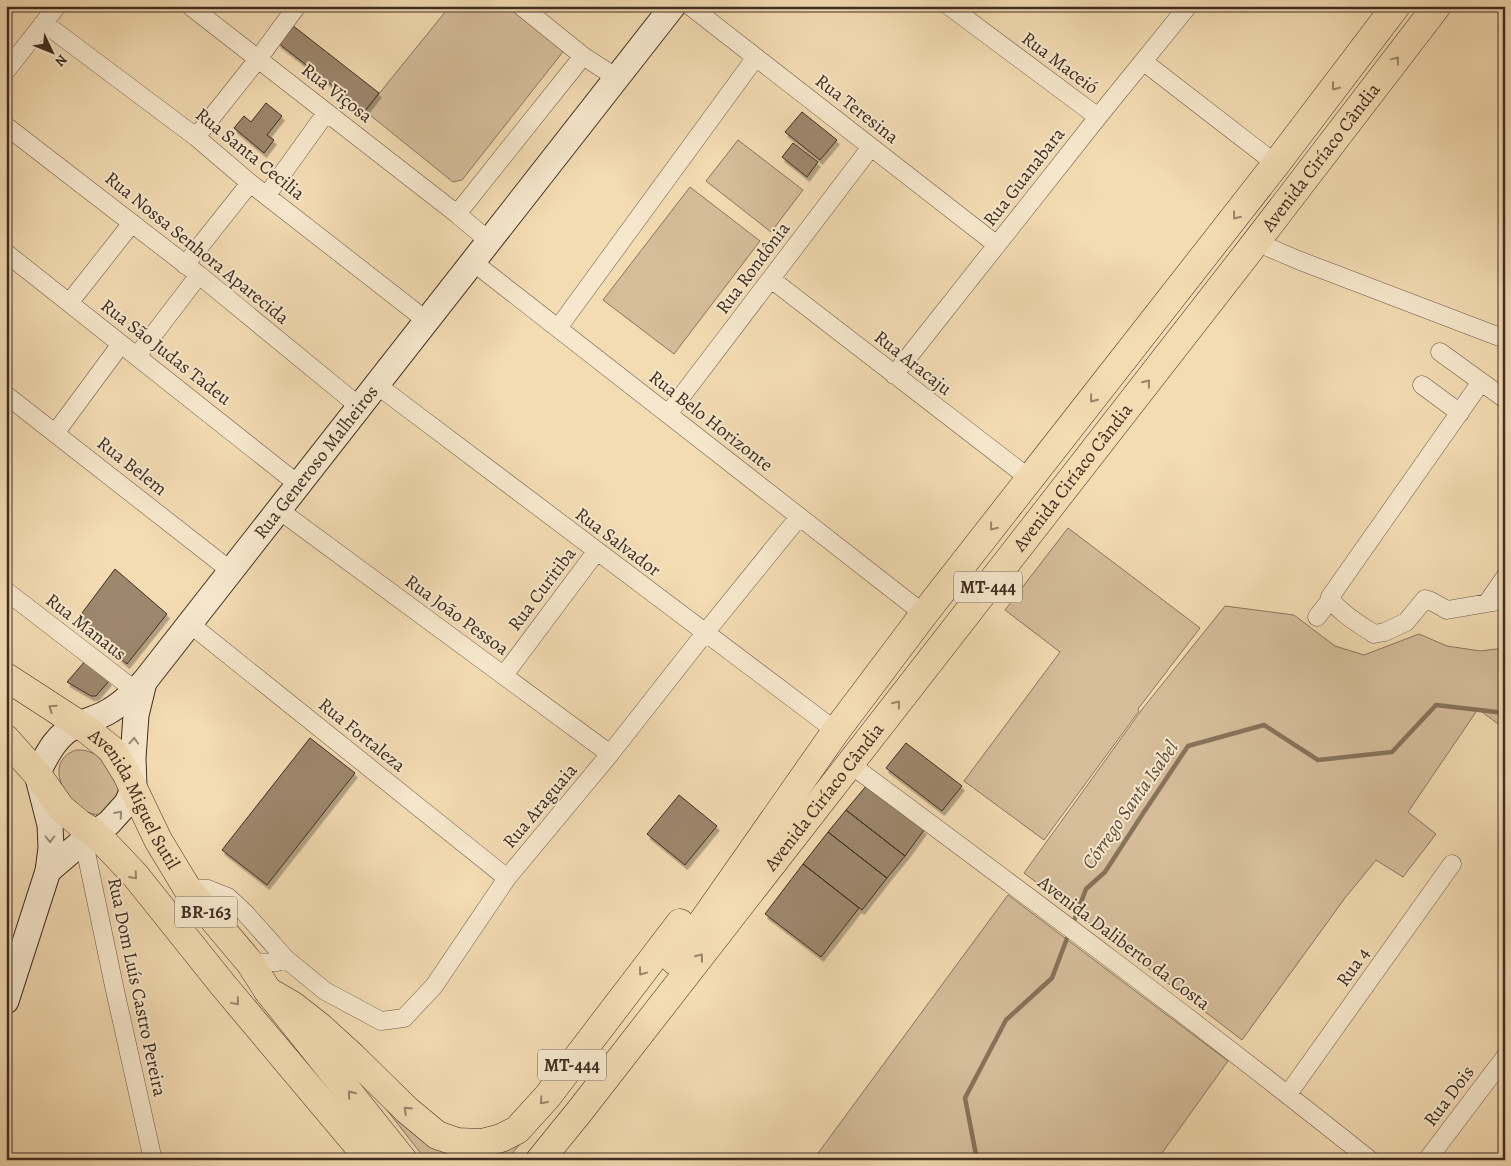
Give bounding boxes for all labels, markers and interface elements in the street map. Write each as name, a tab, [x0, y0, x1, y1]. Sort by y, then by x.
street label: Rua Maceió	[1016, 26, 1104, 100]
north arrow	[28, 28, 78, 78]
text: N	[51, 50, 72, 71]
street label: Rua Viçosa	[296, 57, 378, 129]
one-way arrow	[1390, 57, 1398, 66]
street label: Rua Teresina	[810, 68, 904, 150]
street label: Avenida Ciríaco Cândia	[1255, 77, 1386, 238]
one-way arrow	[1332, 81, 1341, 91]
street label: Rua Santa Cecilia	[190, 102, 310, 206]
street label: Rua Guanabara	[977, 122, 1071, 232]
street label: Rua Nossa Senhora Aparecida	[99, 165, 295, 331]
one-way arrow	[1232, 210, 1241, 219]
street label: Rua Rondônia	[710, 216, 796, 319]
street label: Rua São Judas Tadeu	[95, 293, 237, 412]
street label: Rua Aracaju	[869, 324, 958, 402]
street label: Rua Belo Horizonte	[644, 364, 778, 478]
one-way arrow	[1141, 379, 1150, 388]
street label: Rua Generoso Malheiros	[248, 380, 385, 544]
one-way arrow	[1090, 393, 1098, 402]
street label: Avenida Ciríaco Cândia	[1006, 398, 1139, 558]
street label: Rua Belem	[91, 430, 173, 502]
street label: Rua Salvador	[570, 501, 666, 583]
one-way arrow	[990, 521, 998, 530]
street label: Rua Curitiba	[502, 542, 582, 636]
street label: Rua João Pessoa	[400, 568, 514, 662]
road number: MT-444	[954, 572, 1022, 602]
street label: Rua Manaus	[40, 587, 132, 667]
street label: Rua Fortaleza	[313, 692, 411, 778]
one-way arrow	[891, 701, 899, 710]
one-way arrow	[48, 704, 57, 714]
street label: Avenida Ciríaco Cândia	[758, 717, 890, 877]
street label: Avenida Miguel Sutil	[82, 722, 186, 875]
water label: Córrego Santa Isabel	[1075, 735, 1185, 875]
one-way arrow	[128, 737, 139, 745]
street label: Rua Araguaia	[497, 758, 583, 854]
one-way arrow	[113, 810, 122, 819]
one-way arrow	[45, 835, 56, 843]
street label: Avenida Daliberto da Costa	[1032, 869, 1216, 1017]
one-way arrow	[129, 870, 138, 879]
street label: Rua Dom Luís Castro Pereira	[101, 875, 173, 1099]
road number: BR-163	[175, 896, 237, 928]
street label: Rua 4	[1330, 942, 1376, 992]
one-way arrow	[694, 953, 703, 963]
one-way arrow	[640, 966, 648, 975]
one-way arrow	[231, 996, 239, 1005]
road number: MT-444	[538, 1050, 606, 1080]
street label: Rua Dois	[1418, 1060, 1480, 1132]
one-way arrow	[347, 1091, 356, 1100]
one-way arrow	[540, 1096, 549, 1105]
one-way arrow	[404, 1107, 413, 1116]

